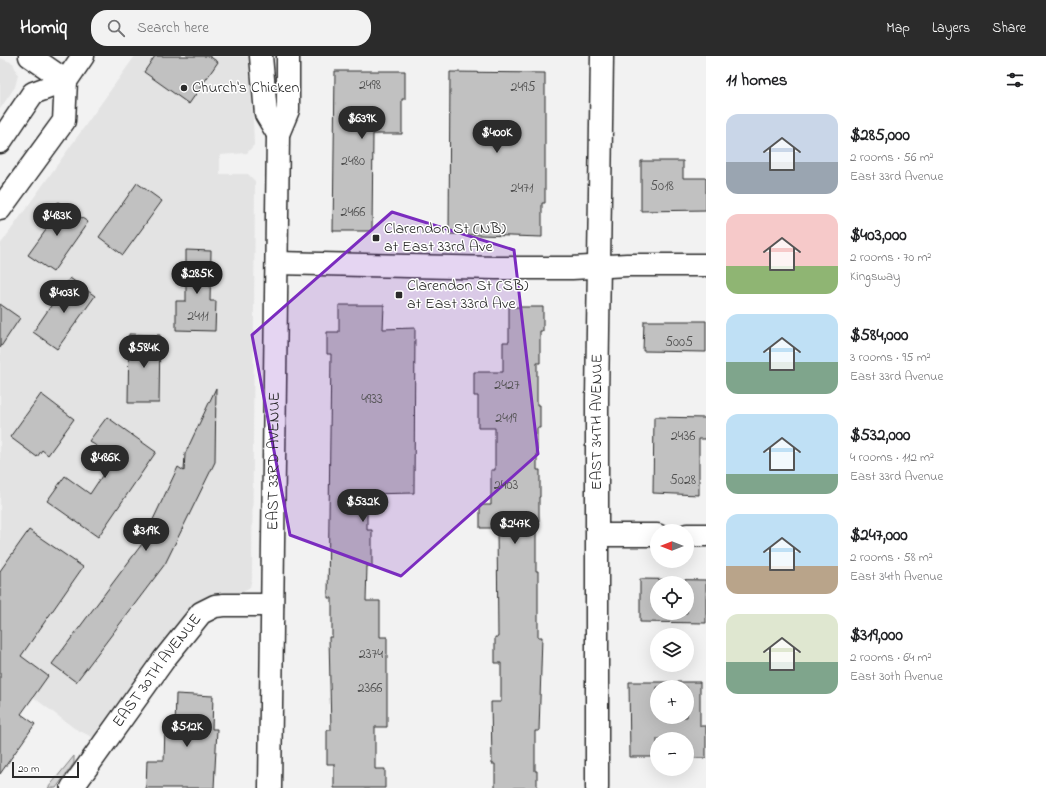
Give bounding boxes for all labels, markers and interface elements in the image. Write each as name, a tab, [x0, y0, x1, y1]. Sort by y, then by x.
search box	[91, 10, 371, 46]
text: Homiq	[20, 15, 67, 42]
icon: search	[105, 17, 127, 39]
text: Search here	[137, 17, 209, 39]
text: Map	[886, 18, 910, 39]
text: Layers	[932, 18, 970, 39]
text: Share	[992, 18, 1026, 39]
text: 11 homes	[726, 68, 787, 93]
icon: filters	[1004, 69, 1026, 91]
house number: 2498	[359, 75, 381, 96]
place label: Church's Chicken	[192, 76, 300, 100]
house number: 2495	[511, 77, 535, 98]
marker: Church's Chicken	[179, 83, 189, 93]
pin: $639K	[334, 106, 390, 140]
text: $639K	[347, 109, 377, 128]
pin: $400K	[469, 120, 525, 154]
text: $400K	[482, 123, 512, 142]
text: $285,000	[850, 123, 910, 148]
icon: home	[758, 130, 806, 178]
text: 2 rooms · 56 m²	[850, 148, 934, 167]
house number: 2480	[341, 151, 365, 172]
text: East 33rd Avenue	[850, 167, 943, 186]
house number: 5018	[650, 176, 674, 197]
house number: 2471	[511, 178, 534, 199]
house number: 2466	[340, 202, 366, 223]
pin: $483K	[29, 203, 85, 237]
text: $483K	[42, 206, 72, 225]
place label: Clarendon St (NB) at East 33rd Ave	[384, 217, 506, 259]
text: $403,000	[850, 223, 907, 248]
icon: home	[758, 230, 806, 278]
marker: Clarendon St (NB) at East 33rd Ave	[371, 233, 381, 243]
text: 2 rooms · 70 m²	[850, 248, 931, 267]
pin: $285K	[169, 261, 225, 295]
text: $285K	[181, 264, 213, 283]
text: Kingsway	[850, 267, 900, 286]
place label: Clarendon St (SB) at East 33rd Ave	[407, 274, 529, 316]
pin: $403K	[36, 280, 92, 314]
text: $403K	[49, 283, 79, 302]
marker: Clarendon St (SB) at East 33rd Ave	[394, 290, 404, 300]
house number: 2411	[187, 306, 209, 327]
text: $584,000	[850, 323, 908, 348]
icon: home	[758, 330, 806, 378]
house number: 5005	[665, 332, 693, 353]
pin: $584K	[116, 335, 172, 369]
text: $584K	[128, 338, 160, 357]
text: 3 rooms · 95 m²	[850, 348, 931, 367]
street label: EAST 34TH AVENUE	[585, 354, 610, 490]
text: East 33rd Avenue	[850, 367, 943, 386]
house number: 2427	[494, 375, 520, 396]
house number: 4933	[361, 389, 383, 410]
street label: EAST 33RD AVENUE	[261, 392, 287, 530]
house number: 2419	[495, 408, 517, 429]
text: $532,000	[850, 423, 910, 448]
house number: 2436	[671, 426, 695, 447]
icon: home	[758, 430, 806, 478]
pin: $486K	[77, 445, 133, 479]
text: $486K	[90, 448, 120, 467]
text: 4 rooms · 112 m²	[850, 448, 934, 467]
text: East 33rd Avenue	[850, 467, 943, 486]
house number: 5028	[670, 470, 696, 491]
house number: 2403	[494, 475, 518, 496]
pin: $532K	[335, 489, 391, 523]
text: $532K	[346, 492, 380, 511]
pin: $247K	[487, 511, 543, 545]
text: $247K	[499, 514, 531, 533]
pin: $319K	[118, 518, 174, 552]
text: $319K	[132, 521, 160, 540]
text: $247,000	[850, 523, 908, 548]
north arrow	[650, 524, 694, 568]
map controls	[650, 524, 694, 776]
icon: home	[758, 530, 806, 578]
text: 2 rooms · 58 m²	[850, 548, 933, 567]
text: East 34th Avenue	[850, 567, 943, 586]
button: locate	[650, 576, 694, 620]
street label: EAST 30TH AVENUE	[107, 609, 208, 733]
text: $319,000	[850, 623, 903, 648]
button: layers	[650, 628, 694, 672]
icon: home	[758, 630, 806, 678]
house number: 2374	[359, 644, 383, 665]
text: 2 rooms · 64 m²	[850, 648, 932, 667]
text: East 30th Avenue	[850, 667, 943, 686]
house number: 2366	[357, 678, 383, 699]
button: +	[650, 680, 694, 724]
pin: $512K	[159, 714, 215, 748]
text: $512K	[171, 717, 203, 736]
button: −	[650, 732, 694, 776]
scale bar	[12, 760, 79, 779]
text: 20 m	[18, 761, 40, 777]

